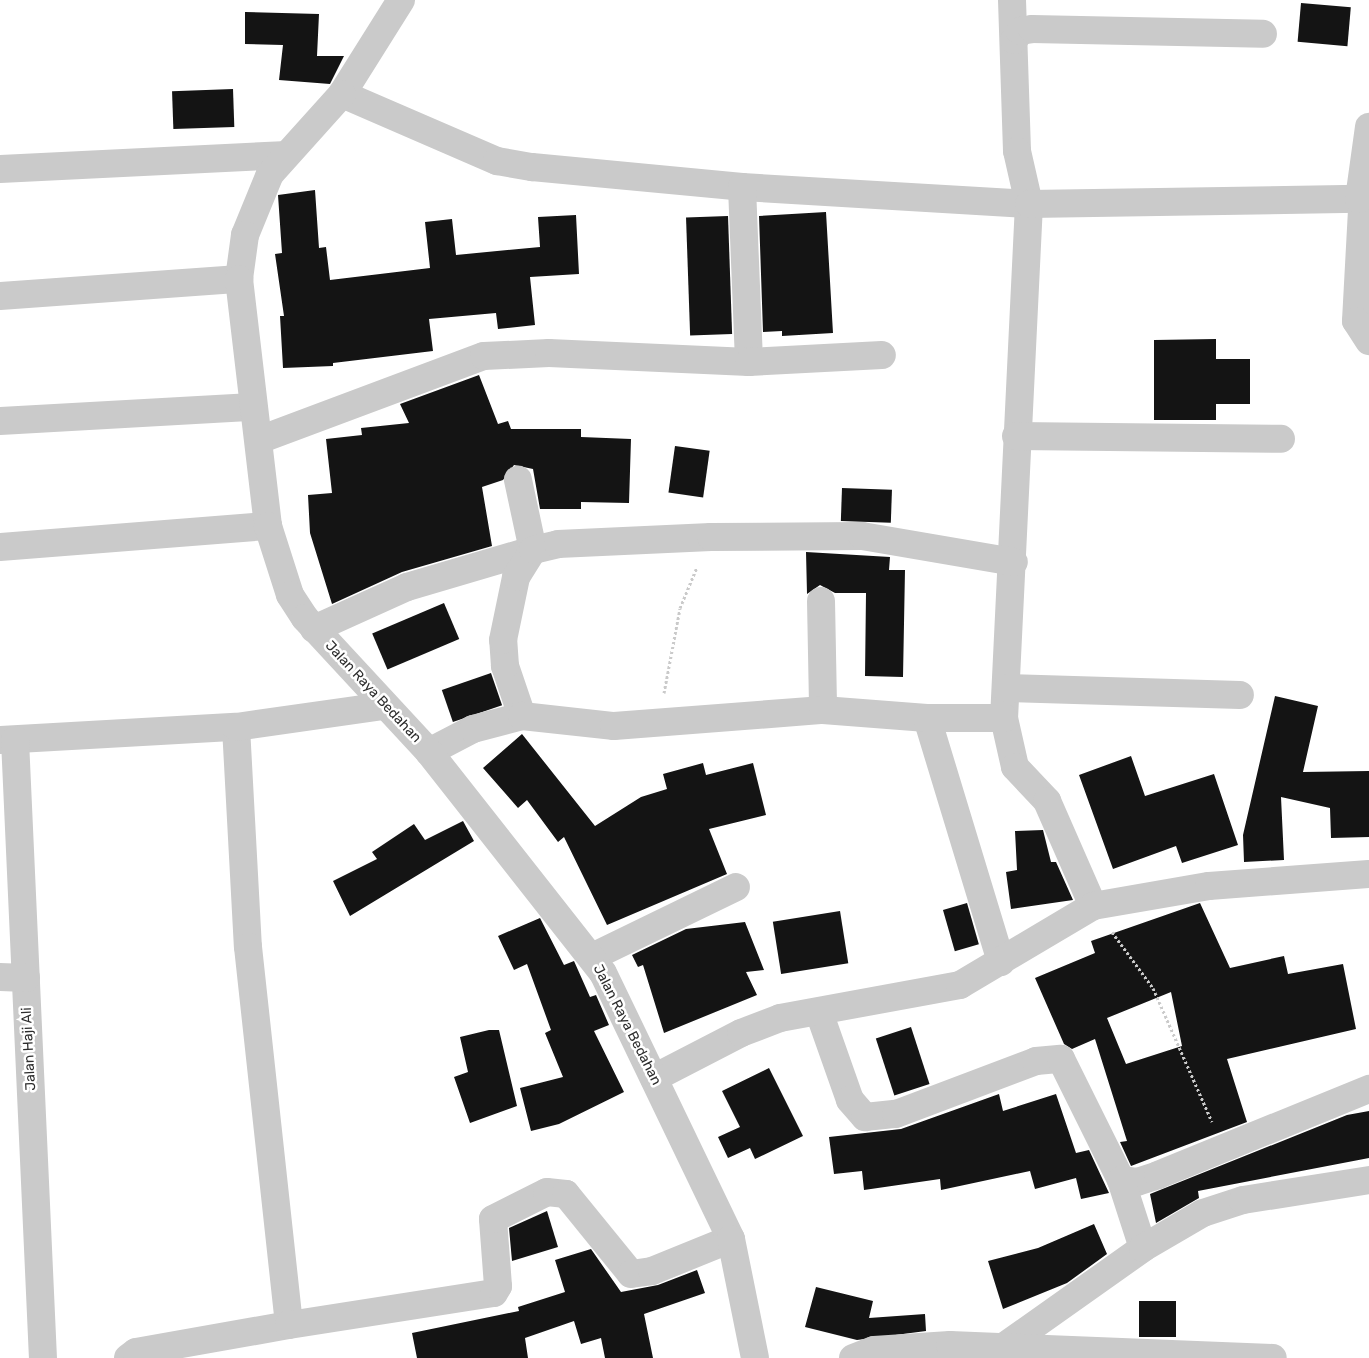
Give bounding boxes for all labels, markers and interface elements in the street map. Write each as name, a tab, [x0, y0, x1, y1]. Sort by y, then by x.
street label: Jalan Raya Bedahan	[322, 638, 424, 746]
street label: Jalan Raya Bedahan	[589, 962, 665, 1088]
street label: Jalan Haji Ali	[18, 1007, 40, 1091]

